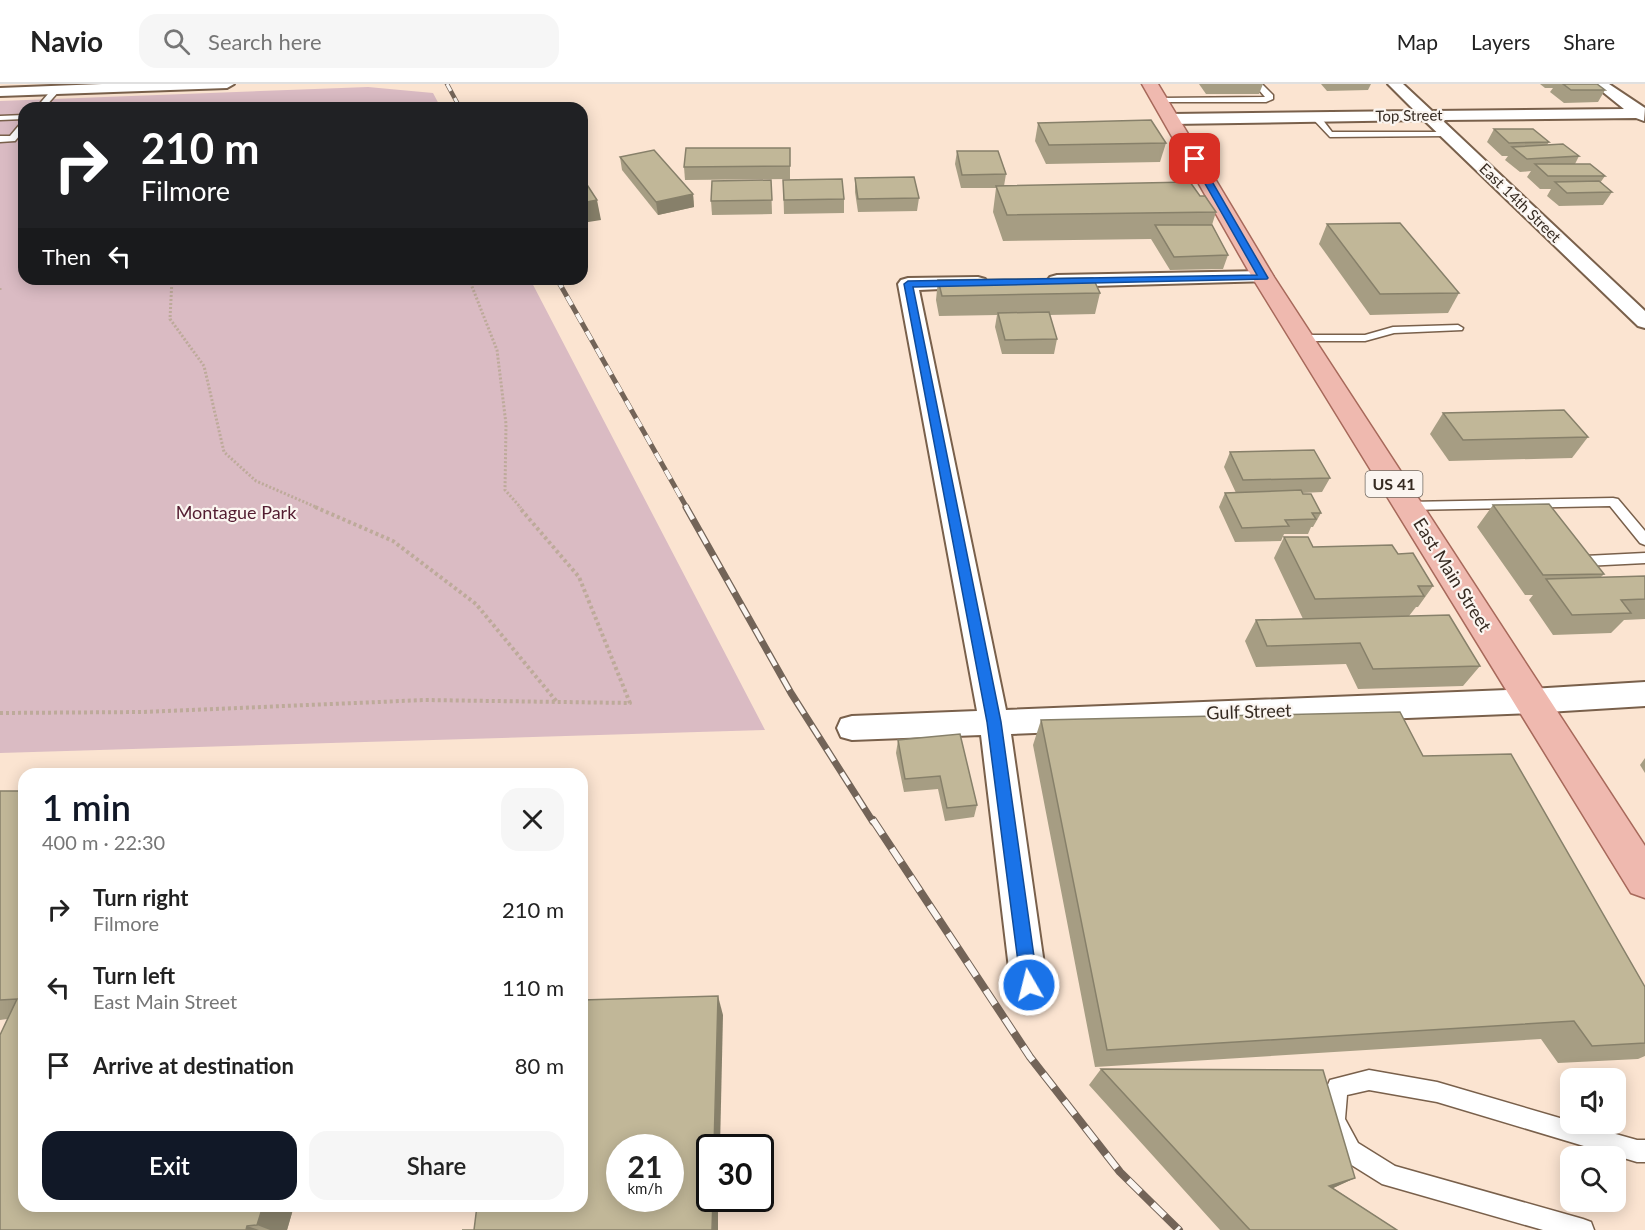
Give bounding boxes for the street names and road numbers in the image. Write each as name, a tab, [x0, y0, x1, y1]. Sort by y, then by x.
street label: Top Street	[1375, 105, 1443, 125]
street label: East 14th Street	[1476, 159, 1566, 246]
road number: US 41	[1366, 471, 1422, 497]
street label: East Main Street	[1409, 514, 1497, 636]
street label: Gulf Street	[1206, 699, 1292, 723]

